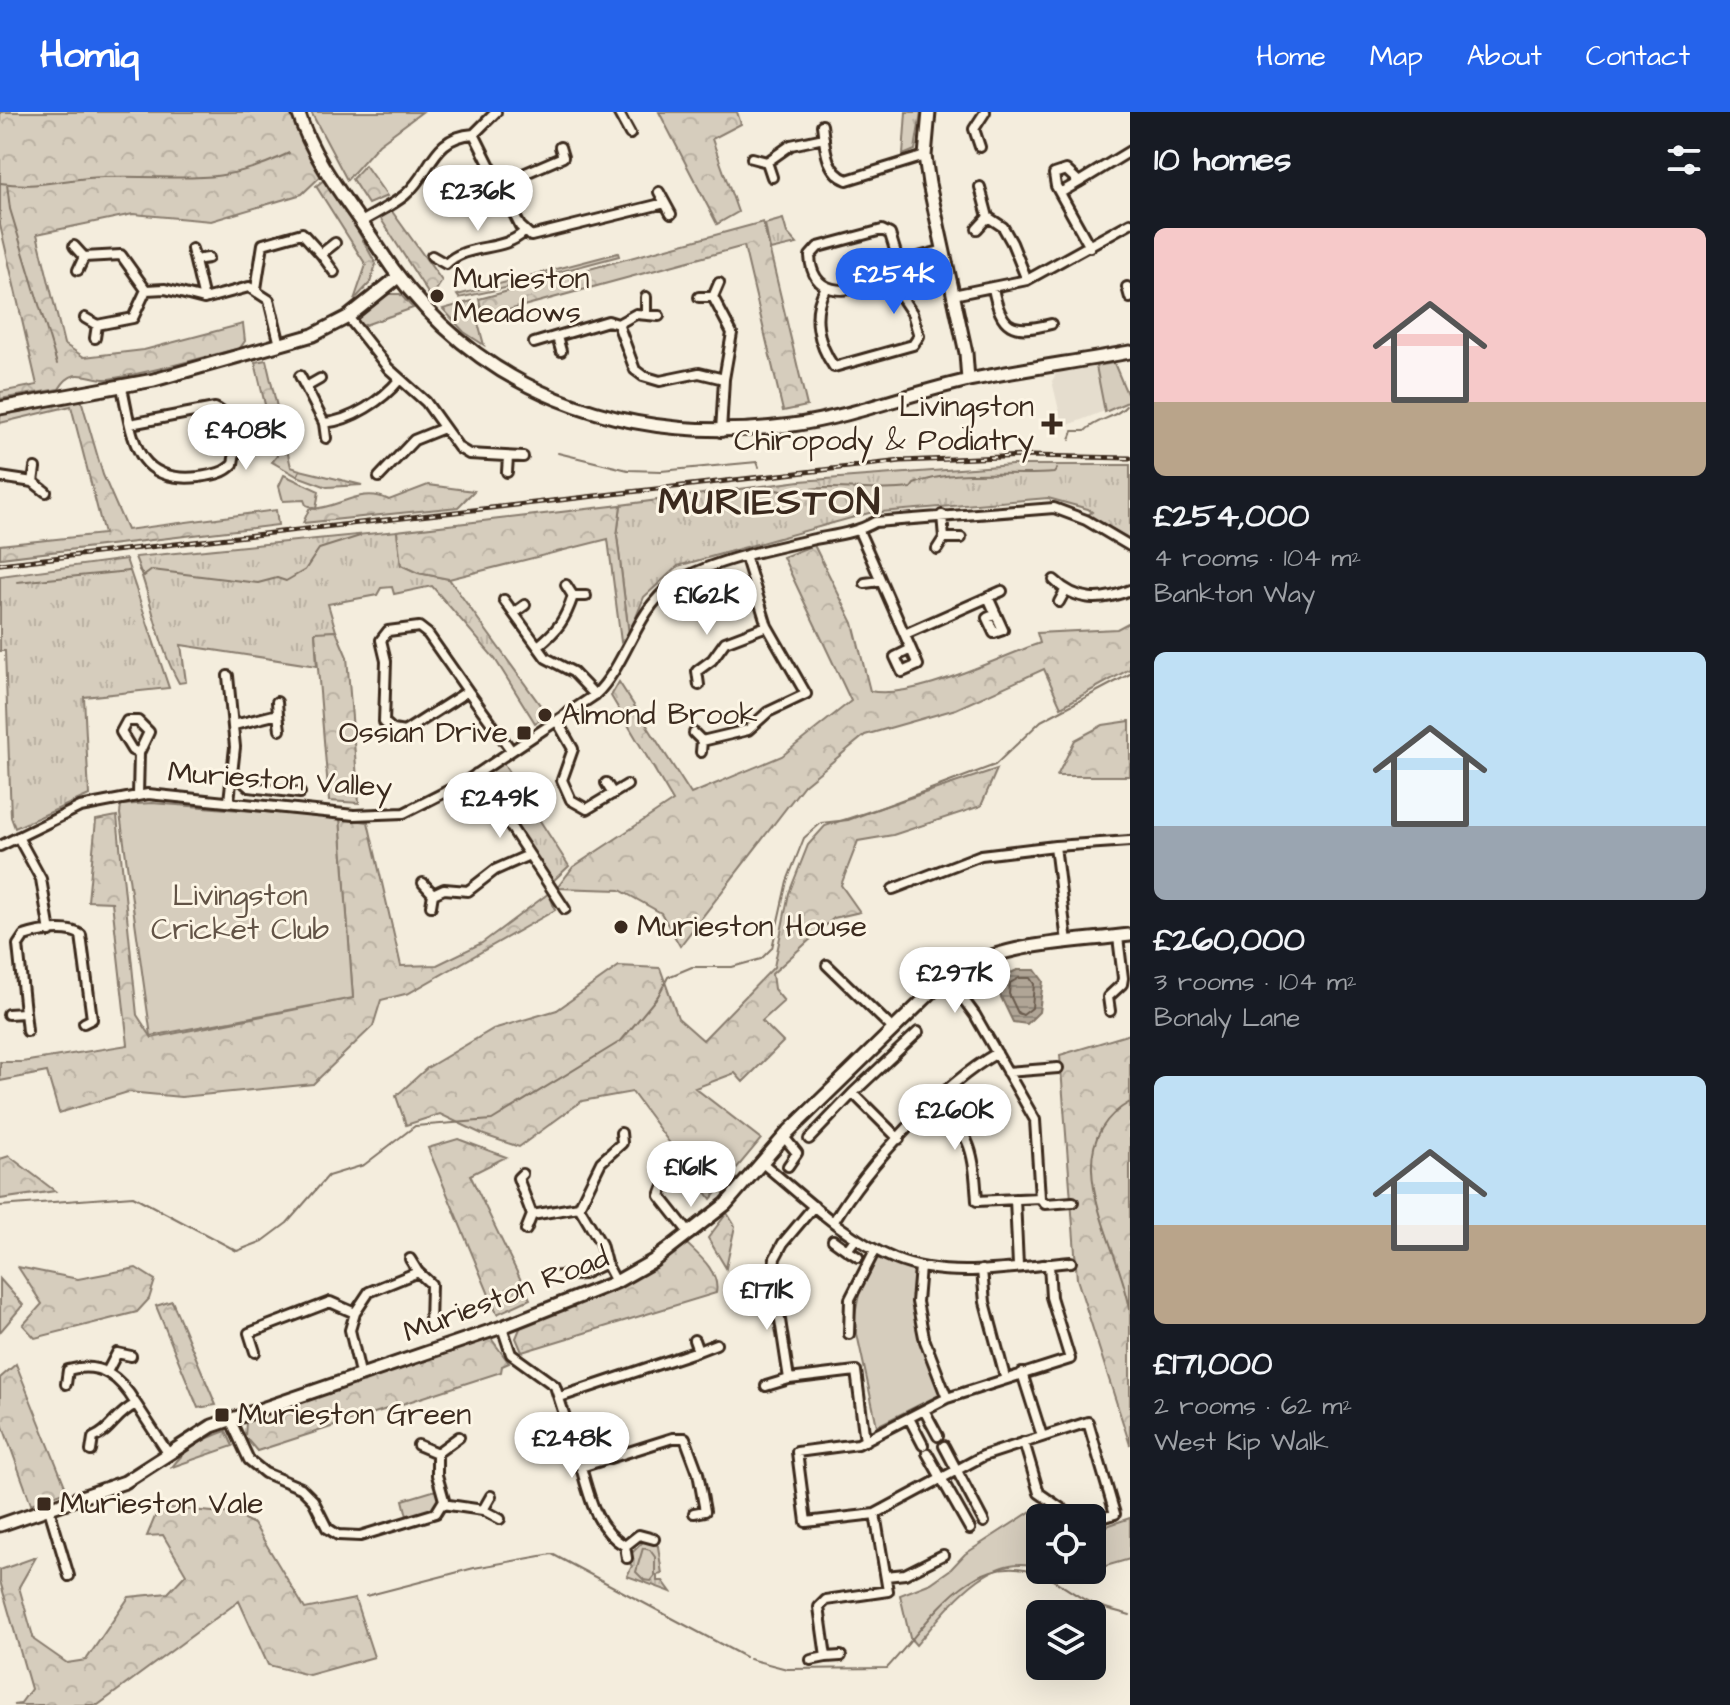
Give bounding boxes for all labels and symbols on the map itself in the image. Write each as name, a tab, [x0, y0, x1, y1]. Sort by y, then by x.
pin: £236K	[422, 165, 534, 233]
pin: £254K	[838, 248, 950, 316]
place label: Murieston Meadows	[453, 258, 589, 334]
marker: Murieston Meadows	[428, 287, 446, 305]
place label: Livingston Chiropody & Podiatry	[734, 386, 1034, 463]
pin: £408K	[190, 404, 302, 472]
marker: Livingston Chiropody & Podiatry	[1041, 413, 1063, 435]
district label: MURIESTON	[658, 477, 882, 529]
pin: £162K	[651, 569, 763, 637]
place label: Almond Brook	[561, 694, 758, 736]
marker: Almond Brook	[536, 706, 554, 724]
place label: Ossian Drive	[339, 712, 508, 754]
marker: Ossian Drive	[515, 724, 533, 742]
street label: Murieston Valley	[166, 751, 394, 810]
pin: £249K	[444, 772, 556, 840]
park label: Livingston Cricket Club	[151, 875, 329, 951]
place label: Murieston House	[637, 906, 867, 948]
marker: Murieston House	[612, 918, 630, 936]
pin: £297K	[899, 947, 1011, 1015]
pin: £260K	[899, 1084, 1011, 1152]
pin: £161K	[635, 1141, 747, 1209]
street label: Murieston Road	[397, 1236, 615, 1354]
pin: £171K	[711, 1264, 823, 1332]
place label: Murieston Green	[238, 1394, 471, 1436]
marker: Murieston Green	[213, 1406, 231, 1424]
pin: £248K	[516, 1412, 628, 1480]
place label: Murieston Vale	[60, 1483, 263, 1525]
marker: Murieston Vale	[35, 1495, 53, 1513]

